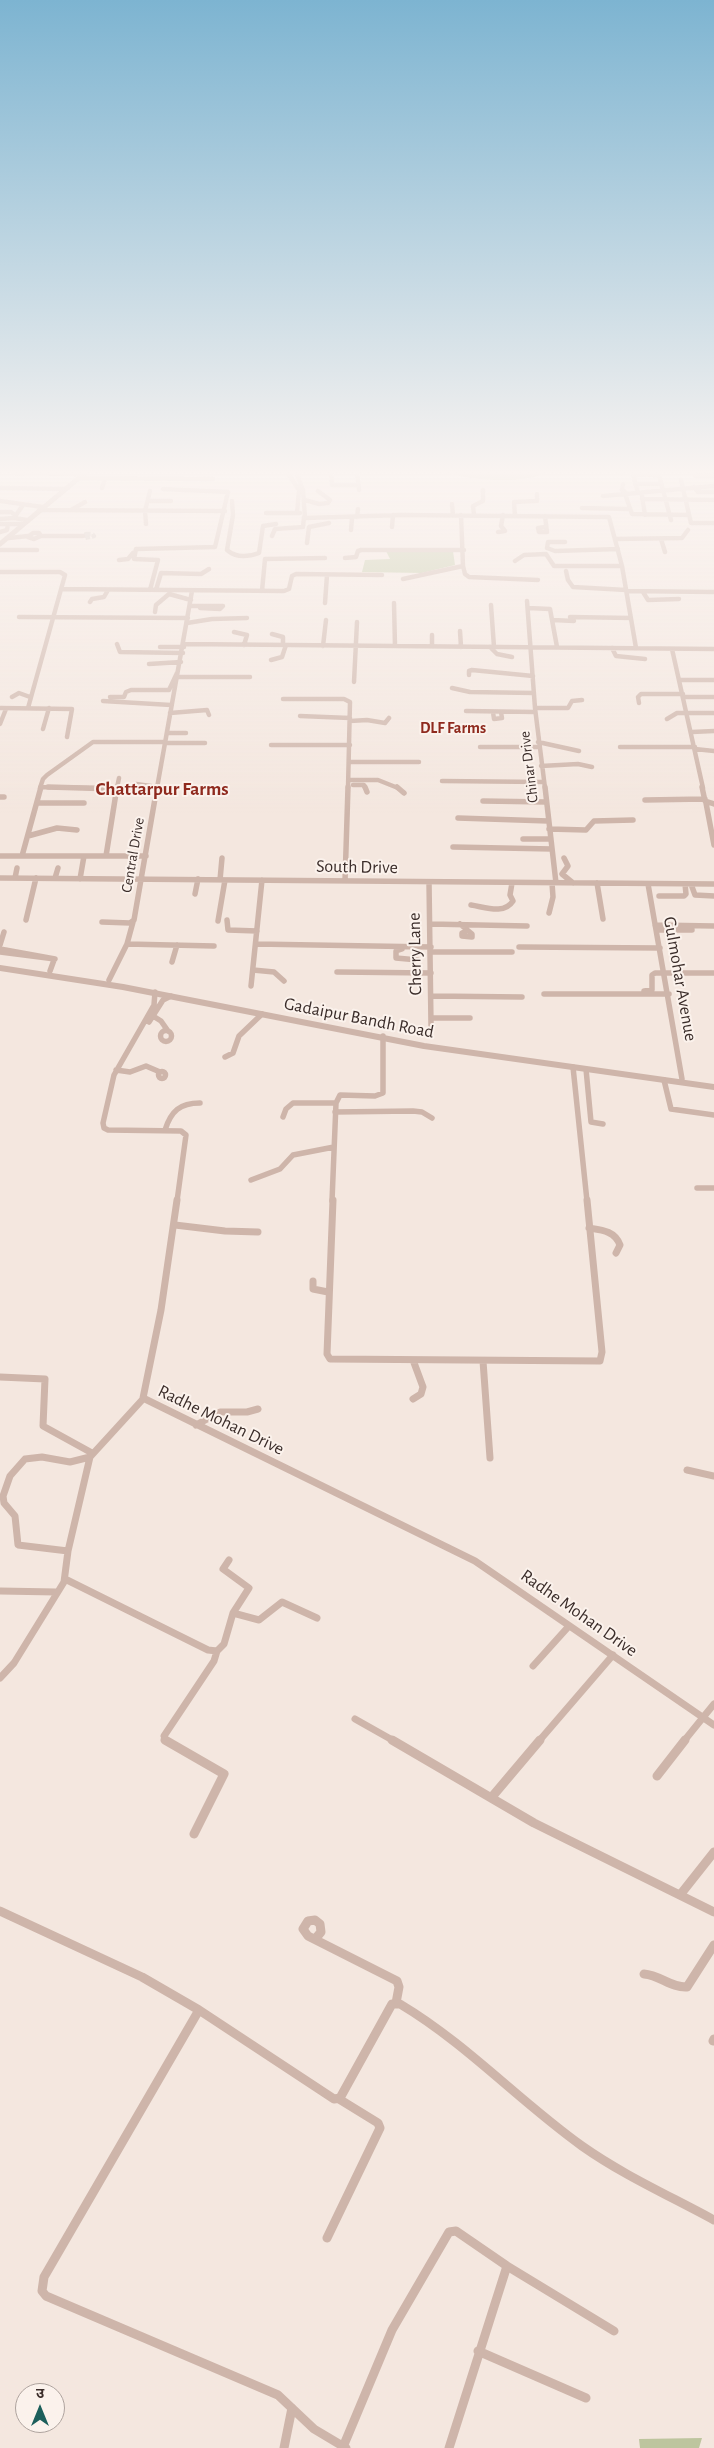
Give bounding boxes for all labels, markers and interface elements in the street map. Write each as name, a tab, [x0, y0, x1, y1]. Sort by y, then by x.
district label: DLF Farms	[420, 718, 486, 738]
street label: Chinar Drive	[516, 730, 542, 804]
district label: Chattarpur Farms	[95, 778, 229, 800]
street label: Central Drive	[118, 816, 148, 894]
street label: South Drive	[316, 855, 398, 879]
street label: Cherry Lane	[403, 912, 427, 996]
street label: Gulmohar Avenue	[658, 915, 702, 1043]
street label: Gadaipur Bandh Road	[282, 993, 436, 1043]
street label: Radhe Mohan Drive	[154, 1380, 288, 1460]
street label: Radhe Mohan Drive	[516, 1565, 642, 1661]
north arrow	[15, 2383, 65, 2433]
text: उ	[36, 2387, 44, 2401]

